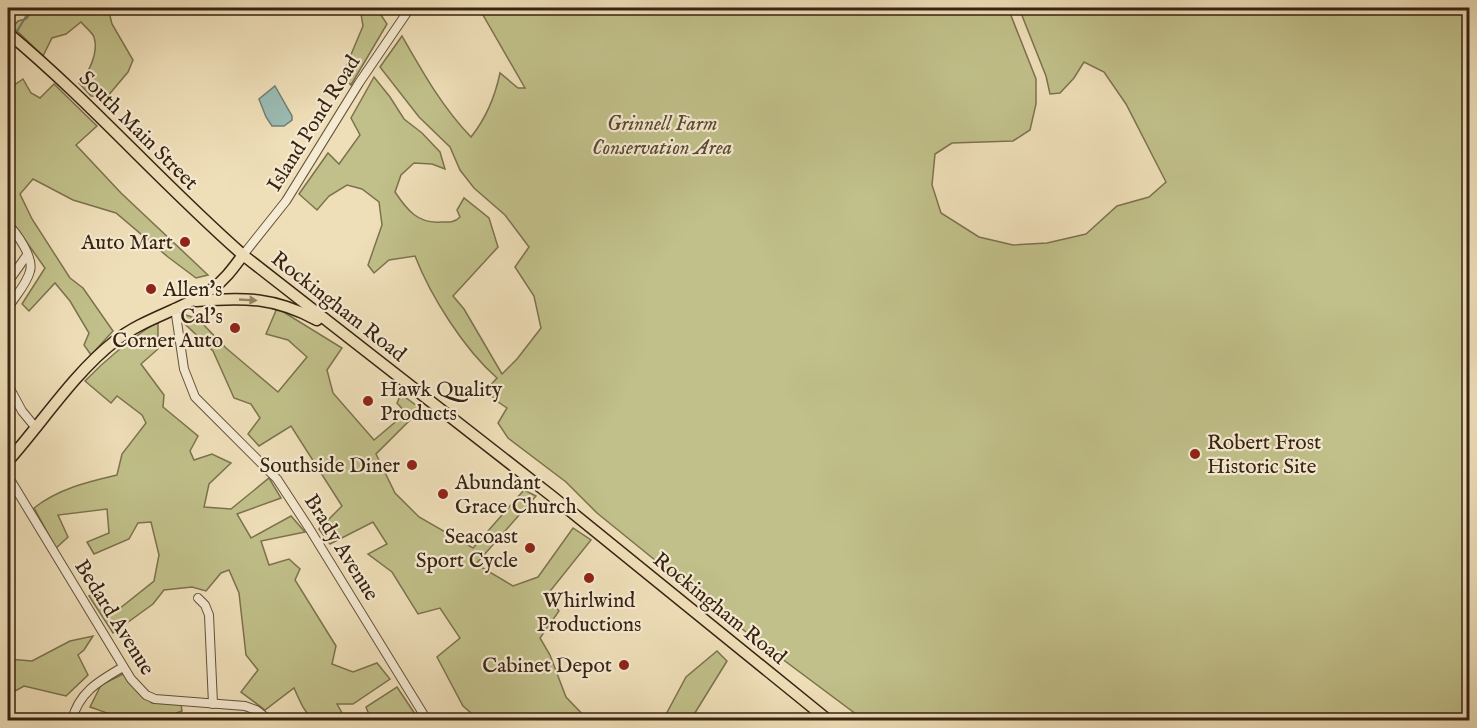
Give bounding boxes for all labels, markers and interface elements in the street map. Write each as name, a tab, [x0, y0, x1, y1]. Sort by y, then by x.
street label: Island Pond Road	[262, 50, 367, 197]
street label: South Main Street	[72, 66, 203, 197]
park label: Grinnell Farm Conservation Area	[592, 111, 732, 162]
place label: Auto Mart	[80, 230, 173, 257]
marker: Auto Mart	[178, 235, 192, 249]
street label: Rockingham Road	[265, 246, 412, 369]
place label: Allen's	[162, 277, 222, 304]
marker: Allen's	[144, 282, 158, 296]
one-way arrow	[239, 295, 258, 304]
place label: Cal's Corner Auto	[112, 304, 223, 355]
marker: Cal's Corner Auto	[228, 321, 242, 335]
place label: Hawk Quality Products	[380, 377, 503, 428]
marker: Hawk Quality Products	[361, 394, 375, 408]
place label: Robert Frost Historic Site	[1207, 430, 1321, 481]
marker: Robert Frost Historic Site	[1188, 447, 1202, 461]
place label: Southside Diner	[259, 453, 400, 480]
marker: Southside Diner	[405, 458, 419, 472]
place label: Abundant Grace Church	[454, 470, 577, 521]
marker: Abundant Grace Church	[436, 487, 450, 501]
street label: Brady Avenue	[297, 489, 384, 607]
place label: Seacoast Sport Cycle	[416, 524, 518, 575]
marker: Seacoast Sport Cycle	[523, 541, 537, 555]
street label: Rockingham Road	[647, 547, 792, 672]
street label: Bedard Avenue	[67, 555, 160, 681]
marker: Whirlwind Productions	[582, 571, 596, 585]
place label: Whirlwind Productions	[537, 588, 641, 639]
place label: Cabinet Depot	[482, 653, 612, 680]
marker: Cabinet Depot	[617, 658, 631, 672]

